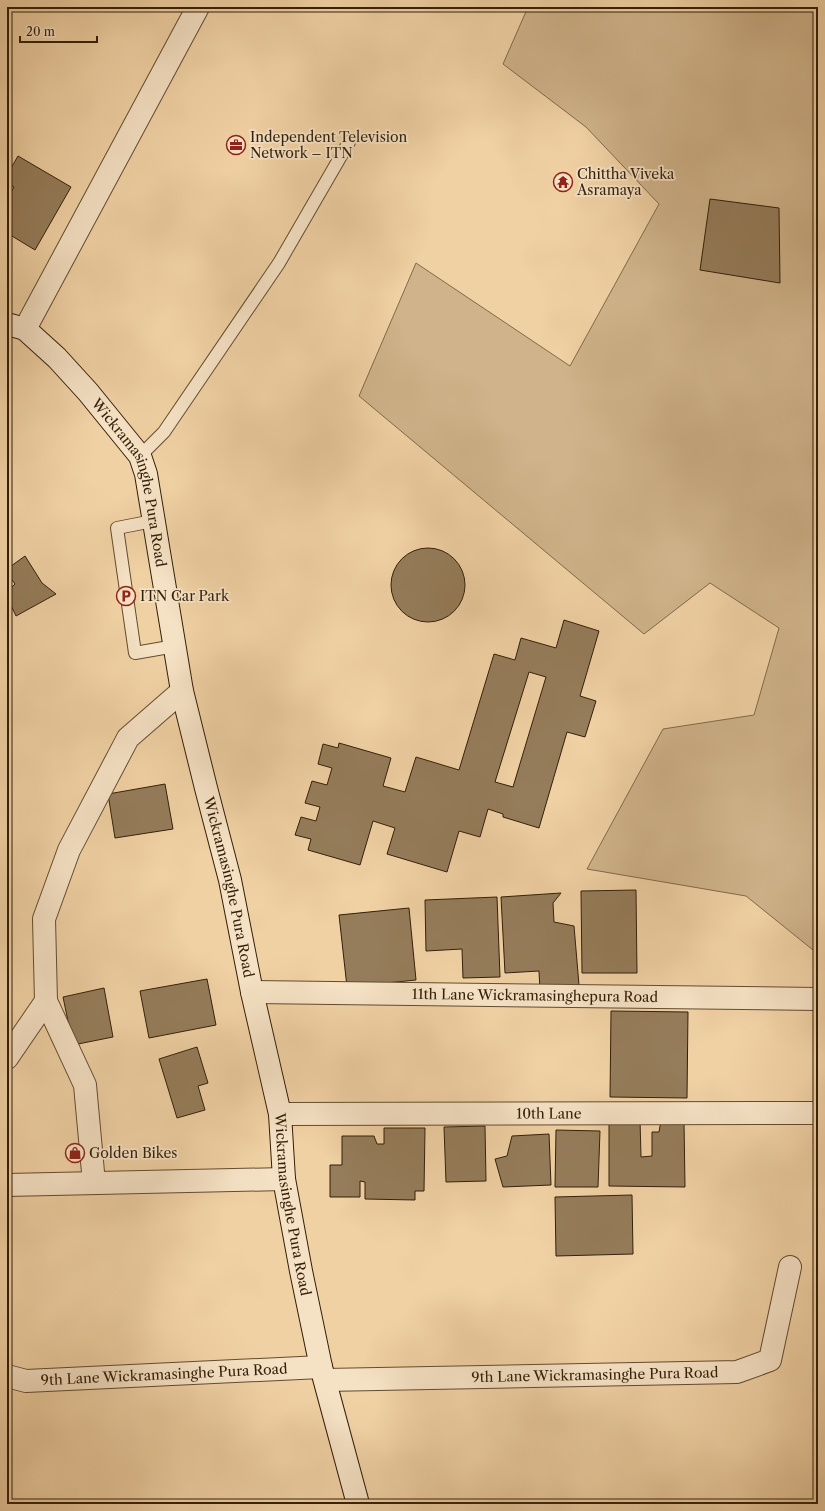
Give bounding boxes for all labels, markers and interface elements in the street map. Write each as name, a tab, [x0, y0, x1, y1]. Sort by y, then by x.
scale bar	[20, 18, 97, 44]
text: 20 m	[26, 24, 55, 39]
place label: Independent Television Network – ITN	[250, 128, 408, 162]
office icon: Independent Television Network – ITN	[225, 134, 247, 156]
place label: Chittha Viveka Asramaya	[576, 165, 675, 199]
temple icon: Chittha Viveka Asramaya	[552, 171, 574, 193]
street label: Wickramasinghe Pura Road	[87, 394, 170, 569]
parking icon: ITN Car Park	[115, 585, 137, 607]
place label: ITN Car Park	[140, 587, 230, 605]
street label: Wickramasinghe Pura Road	[199, 794, 258, 980]
street label: 11th Lane Wickramasinghepura Road	[412, 985, 659, 1006]
street label: 10th Lane	[516, 1104, 582, 1123]
street label: Wickramasinghe Pura Road	[271, 1111, 315, 1298]
shop icon: Golden Bikes	[64, 1142, 86, 1164]
place label: Golden Bikes	[89, 1144, 177, 1162]
street label: 9th Lane Wickramasinghe Pura Road	[40, 1360, 288, 1389]
street label: 9th Lane Wickramasinghe Pura Road	[471, 1363, 719, 1386]

